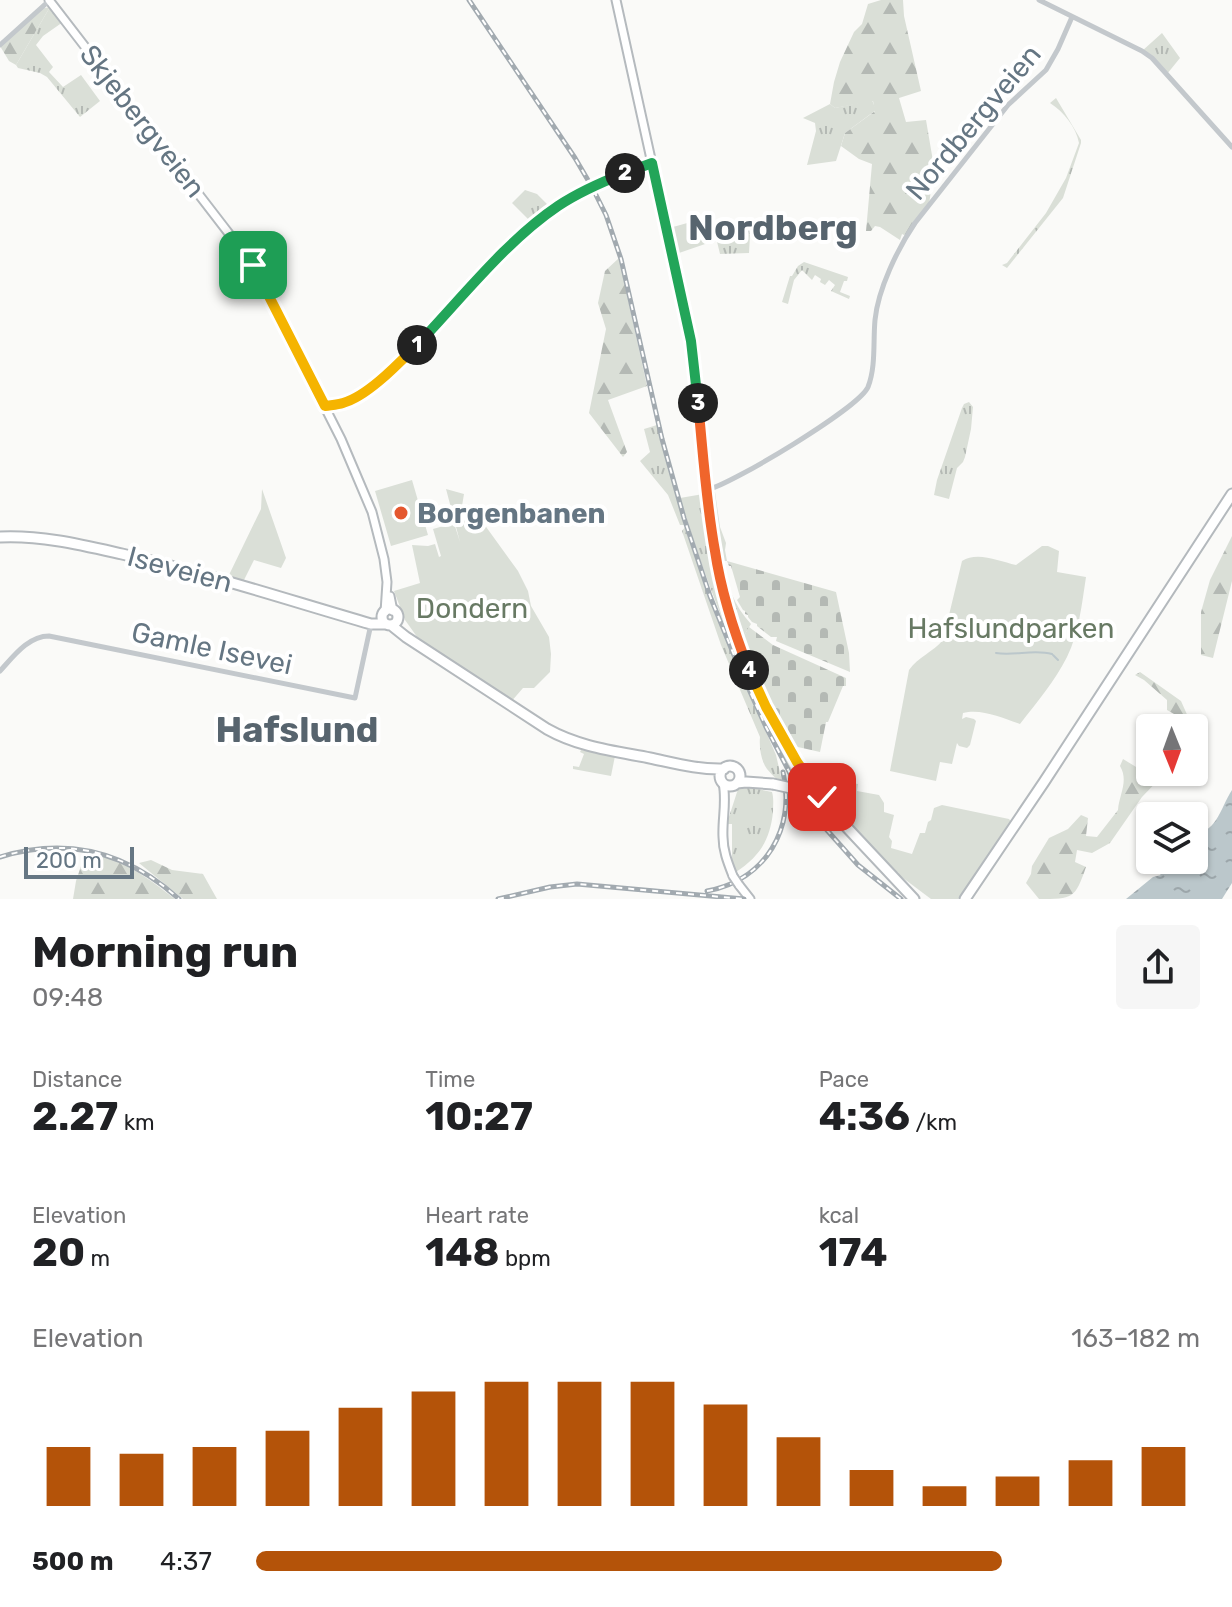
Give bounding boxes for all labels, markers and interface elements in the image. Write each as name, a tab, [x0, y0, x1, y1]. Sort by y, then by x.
street label: Nordbergveien	[899, 38, 1048, 206]
street label: Skjebergveien	[73, 39, 212, 204]
pin: 2	[605, 153, 645, 193]
text: 2	[618, 159, 632, 186]
district label: Nordberg	[688, 206, 858, 249]
pin	[219, 231, 287, 299]
icon: arrive	[231, 243, 275, 287]
pin: 1	[397, 325, 437, 365]
text: 1	[412, 331, 422, 358]
pin: 3	[678, 383, 718, 423]
text: 3	[691, 389, 705, 416]
place label: Borgenbanen	[417, 497, 606, 530]
marker: Borgenbanen	[392, 504, 410, 522]
street label: Iseveien	[124, 540, 236, 599]
park label: Dondern	[416, 592, 528, 625]
park label: Hafslundparken	[908, 612, 1114, 645]
street label: Gamle Isevei	[129, 615, 295, 682]
pin: 4	[729, 650, 769, 690]
text: 4	[741, 656, 757, 683]
district label: Hafslund	[216, 708, 379, 751]
north arrow	[1136, 714, 1208, 786]
map controls	[1136, 714, 1208, 874]
pin	[788, 763, 856, 831]
icon: check	[800, 775, 844, 819]
button: layers	[1136, 802, 1208, 874]
scale bar	[24, 843, 134, 879]
text: 200 m	[36, 847, 102, 874]
button: share	[1116, 925, 1200, 1009]
text: Morning run	[32, 926, 298, 978]
text: 09:48	[32, 982, 103, 1013]
text: Distance	[32, 1066, 122, 1093]
text: Time	[425, 1066, 475, 1093]
text: Pace	[819, 1066, 869, 1093]
text: 2.27	[32, 1093, 118, 1140]
text: 10:27	[425, 1093, 533, 1140]
text: 4:36	[819, 1093, 910, 1140]
text: km	[118, 1109, 155, 1136]
text: /km	[910, 1109, 957, 1136]
text: Elevation	[32, 1202, 126, 1229]
text: Heart rate	[425, 1202, 529, 1229]
text: kcal	[819, 1202, 859, 1229]
text: 20	[32, 1229, 85, 1276]
text: 148	[425, 1229, 500, 1276]
text: 174	[819, 1229, 888, 1276]
text: m	[85, 1245, 110, 1272]
text: bpm	[500, 1245, 551, 1272]
text: Elevation	[32, 1323, 143, 1354]
text: 163–182 m	[1071, 1323, 1200, 1354]
text: 500 m	[32, 1546, 114, 1577]
text: 4:37	[160, 1546, 212, 1577]

